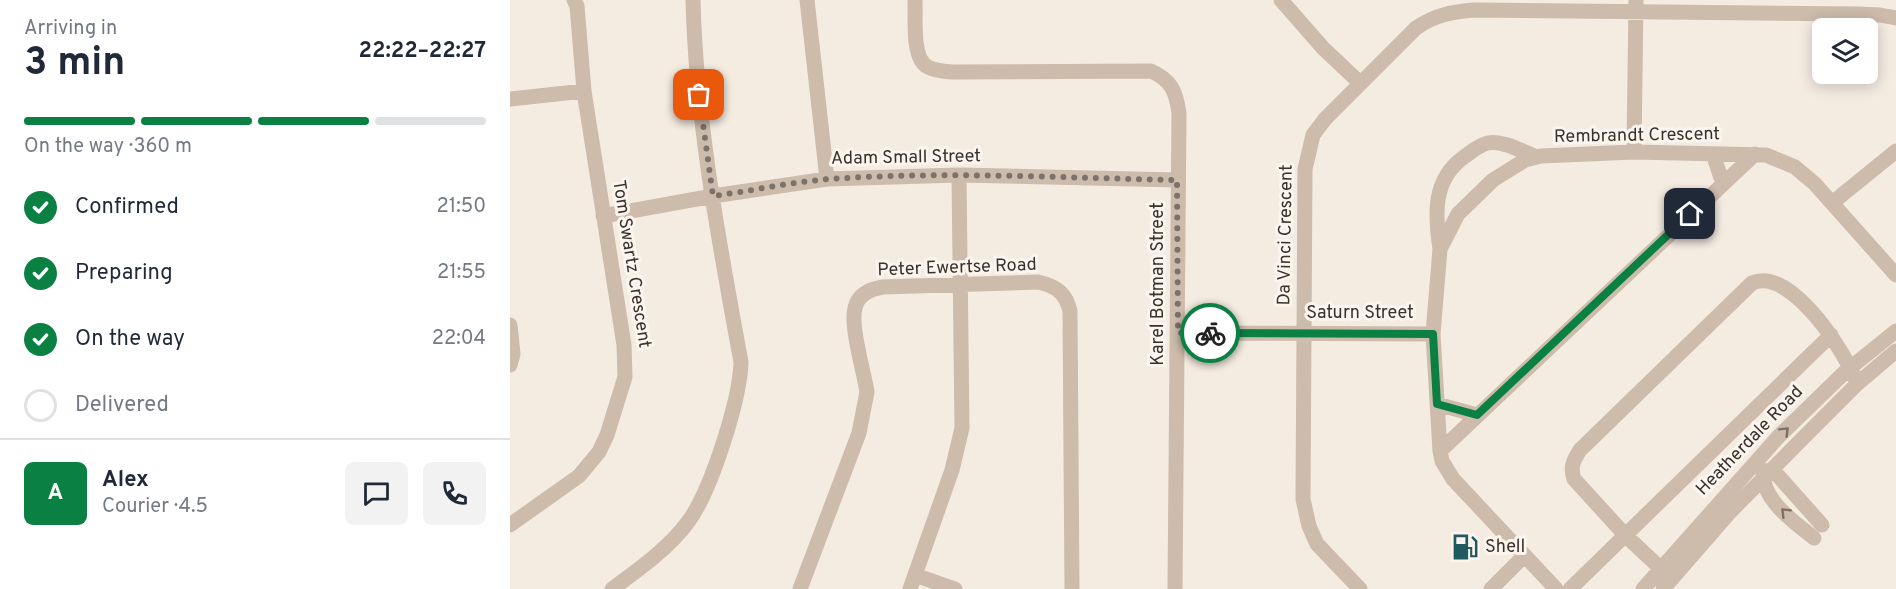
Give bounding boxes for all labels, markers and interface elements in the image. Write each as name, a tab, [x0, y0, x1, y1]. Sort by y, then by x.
text: Arriving in	[24, 16, 117, 42]
map controls	[1812, 18, 1878, 84]
button: layers	[1812, 18, 1878, 84]
text: 22:22–22:27	[359, 38, 486, 65]
text: 3 min	[24, 40, 125, 89]
pin	[673, 69, 724, 120]
icon: bag	[682, 78, 715, 111]
street label: Rembrandt Crescent	[1554, 123, 1720, 149]
text: On the way · 360 m	[24, 134, 192, 160]
street label: Adam Small Street	[831, 145, 981, 171]
street label: Da Vinci Crescent	[1273, 164, 1299, 306]
street label: Tom Swartz Crescent	[606, 178, 656, 350]
pin	[1664, 188, 1715, 239]
icon: check	[24, 191, 57, 224]
text: Confirmed	[75, 194, 179, 221]
text: 21:50	[437, 194, 486, 220]
icon: home	[1673, 197, 1706, 230]
street label: Karel Botman Street	[1147, 202, 1170, 366]
street label: Peter Ewertse Road	[877, 254, 1037, 282]
icon: check	[24, 257, 57, 290]
text: Preparing	[75, 260, 173, 287]
text: 21:55	[437, 260, 486, 286]
street label: Saturn Street	[1306, 302, 1414, 325]
courier	[1180, 303, 1240, 363]
icon: bike	[1194, 317, 1227, 350]
icon: check	[24, 323, 57, 356]
text: On the way	[75, 326, 185, 353]
text: 22:04	[432, 326, 486, 352]
street label: Heatherdale Road	[1692, 381, 1808, 501]
text: Delivered	[75, 392, 169, 419]
one-way arrow	[1777, 427, 1788, 438]
button: chat	[345, 462, 408, 525]
button: phone	[423, 462, 486, 525]
text: Alex	[102, 467, 149, 494]
text: A	[48, 480, 63, 507]
text: Courier · 4.5	[102, 494, 208, 520]
one-way arrow	[1781, 509, 1792, 520]
fuel station icon: Shell	[1450, 532, 1480, 562]
place label: Shell	[1485, 536, 1525, 559]

